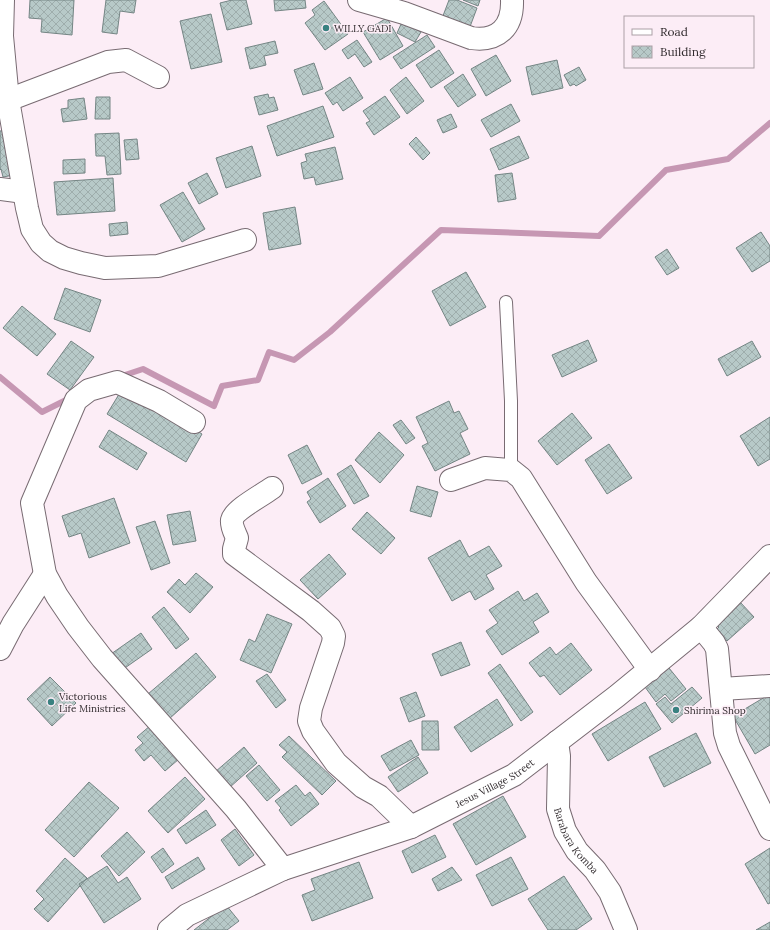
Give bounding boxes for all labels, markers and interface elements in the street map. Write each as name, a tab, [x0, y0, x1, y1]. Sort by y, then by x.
legend	[624, 16, 754, 68]
place label: WILLY GADI	[334, 22, 392, 35]
marker: WILLY GADI	[321, 23, 331, 33]
text: Road	[660, 24, 688, 39]
text: Building	[660, 44, 706, 59]
place label: Victorious Life Ministries	[58, 690, 126, 715]
marker: Victorious Life Ministries	[46, 697, 56, 707]
place label: Shirima Shop	[684, 704, 746, 717]
marker: Shirima Shop	[671, 705, 681, 715]
street label: Jesus Village Street	[452, 756, 537, 811]
street label: Barabara Komba	[551, 806, 601, 877]

